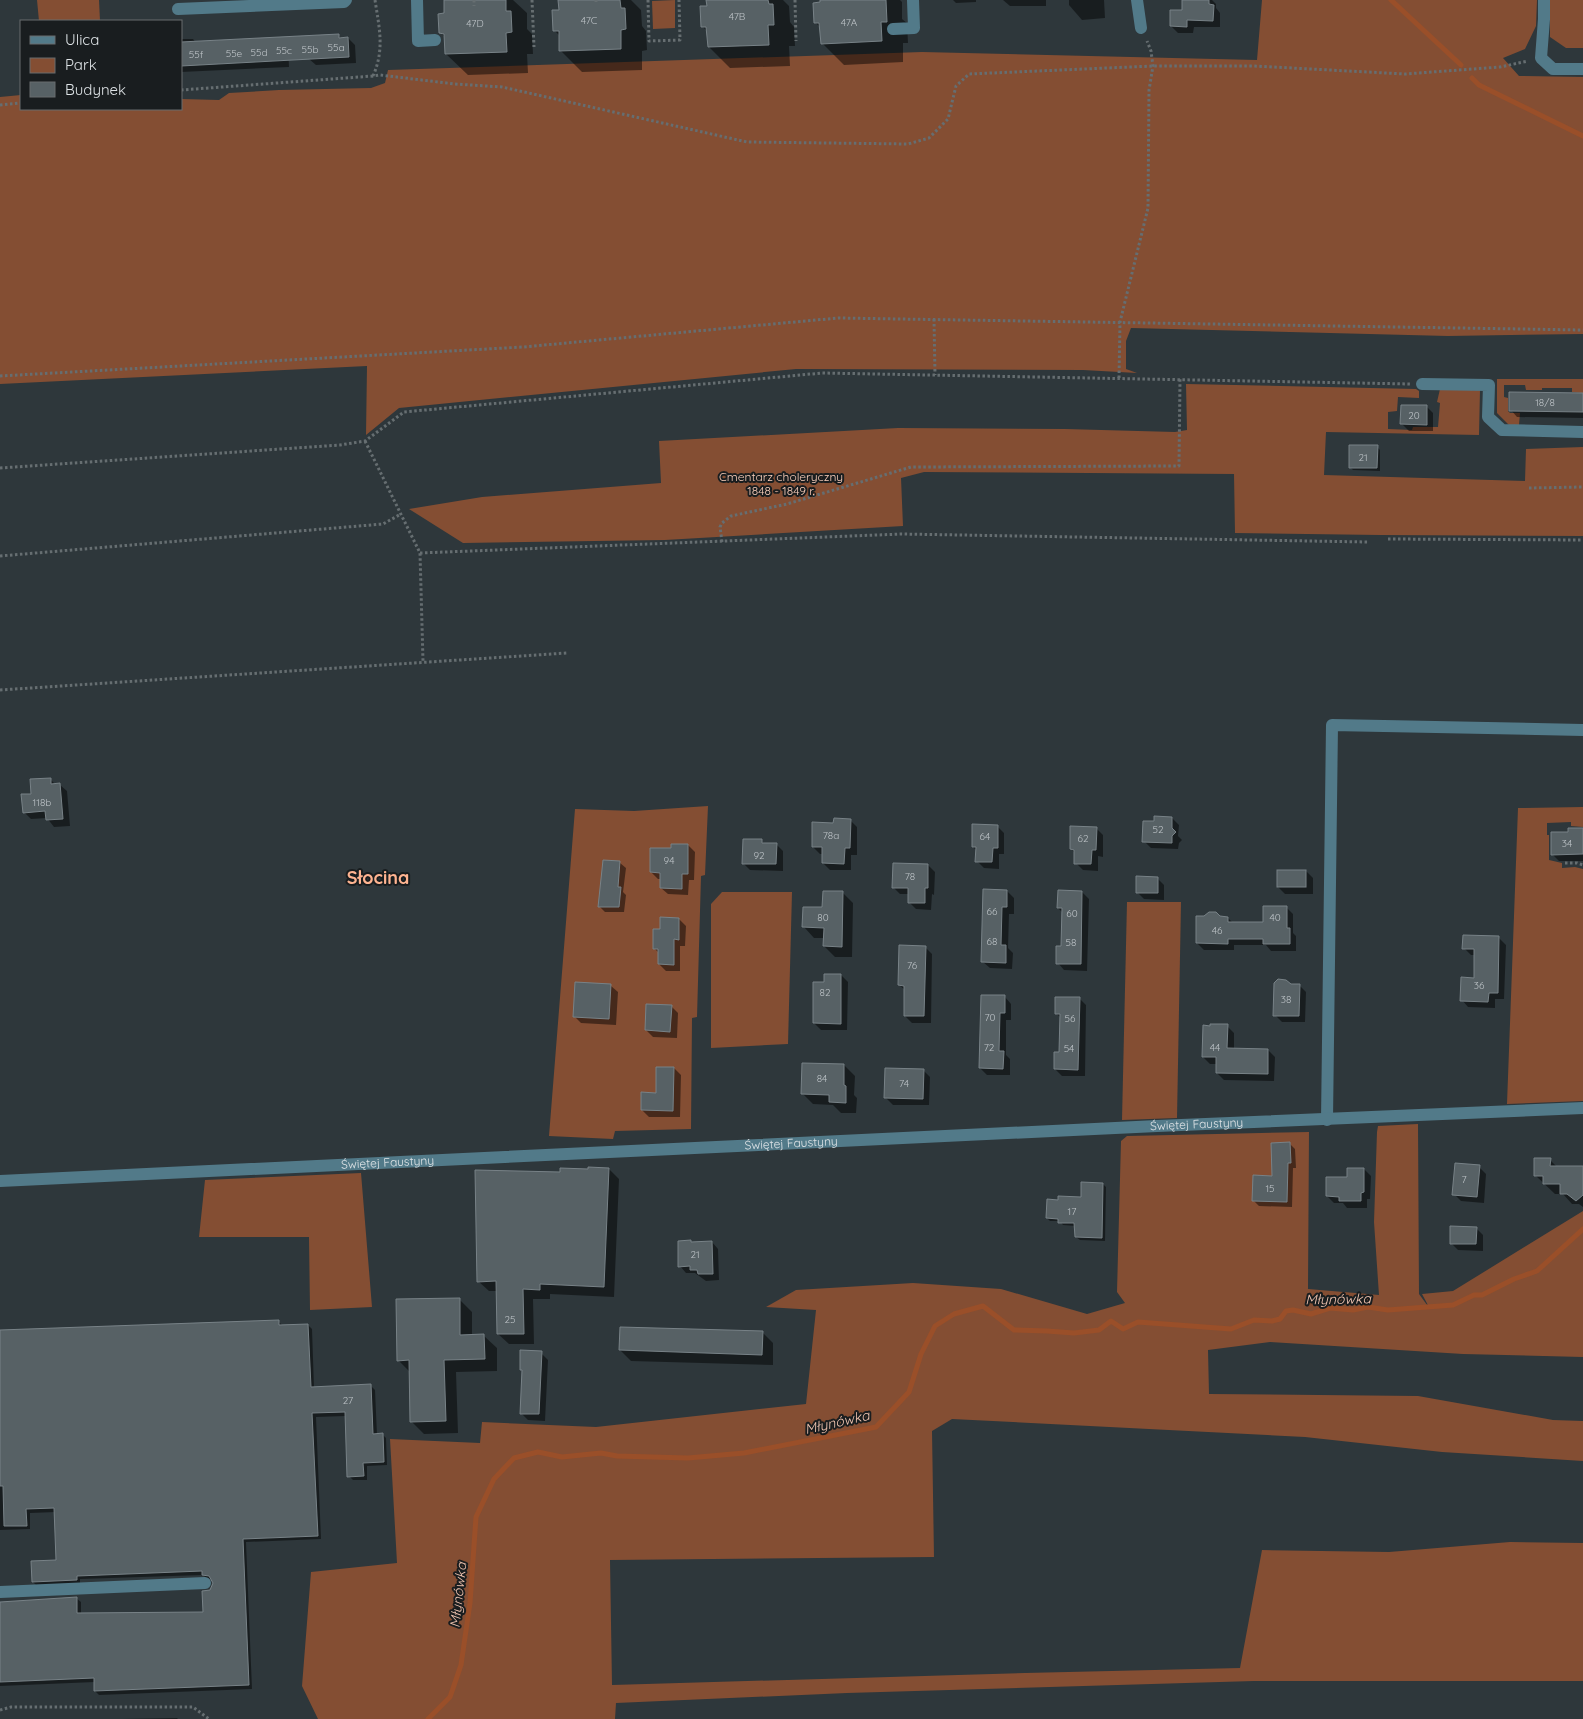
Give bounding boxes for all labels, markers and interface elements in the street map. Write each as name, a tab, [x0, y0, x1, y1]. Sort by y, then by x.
house number: 47B	[729, 10, 746, 23]
house number: 47C	[581, 14, 598, 27]
house number: 47A	[841, 16, 858, 29]
house number: 47D	[466, 17, 484, 30]
legend	[20, 20, 182, 110]
text: Ulica	[65, 30, 99, 49]
house number: 55a	[328, 41, 344, 54]
house number: 55b	[302, 43, 318, 56]
house number: 55c	[276, 44, 292, 57]
house number: 55d	[251, 46, 267, 59]
house number: 55e	[226, 47, 243, 60]
house number: 55f	[189, 48, 204, 61]
text: Park	[65, 55, 97, 74]
text: Budynek	[65, 80, 126, 99]
house number: 18/8	[1535, 396, 1555, 409]
house number: 20	[1408, 409, 1420, 422]
house number: 21	[1358, 451, 1368, 464]
park label: Cmentarz choleryczny 1848 - 1849 r.	[719, 469, 843, 498]
house number: 118b	[33, 796, 51, 809]
house number: 52	[1153, 823, 1164, 836]
house number: 78a	[823, 829, 839, 842]
house number: 64	[980, 830, 990, 843]
house number: 62	[1078, 832, 1089, 845]
house number: 34	[1562, 837, 1572, 850]
house number: 92	[753, 849, 765, 862]
house number: 94	[664, 854, 674, 867]
district label: Słocina	[347, 866, 409, 889]
house number: 78	[905, 870, 915, 883]
house number: 66	[987, 905, 998, 918]
house number: 60	[1066, 907, 1078, 920]
house number: 80	[817, 911, 829, 924]
house number: 40	[1269, 911, 1281, 924]
house number: 46	[1212, 924, 1223, 937]
house number: 68	[987, 935, 997, 948]
house number: 58	[1066, 936, 1076, 949]
house number: 76	[907, 959, 918, 972]
house number: 36	[1474, 979, 1485, 992]
house number: 82	[820, 986, 831, 999]
house number: 38	[1281, 993, 1291, 1006]
house number: 70	[984, 1011, 996, 1024]
house number: 56	[1065, 1012, 1076, 1025]
house number: 72	[984, 1041, 995, 1054]
house number: 44	[1210, 1041, 1220, 1054]
house number: 54	[1064, 1042, 1074, 1055]
house number: 84	[817, 1072, 827, 1085]
house number: 74	[899, 1077, 909, 1090]
street label: Świętej Faustyny	[1150, 1114, 1244, 1133]
street label: Świętej Faustyny	[744, 1133, 838, 1153]
street label: Świętej Faustyny	[341, 1152, 434, 1172]
house number: 7	[1461, 1173, 1467, 1186]
house number: 15	[1265, 1182, 1275, 1195]
house number: 17	[1068, 1205, 1076, 1218]
house number: 21	[690, 1248, 700, 1261]
water label: Młynówka	[1305, 1289, 1373, 1309]
house number: 25	[505, 1313, 516, 1326]
house number: 27	[343, 1394, 353, 1407]
water label: Młynówka	[803, 1405, 873, 1438]
water label: Młynówka	[446, 1560, 471, 1629]

